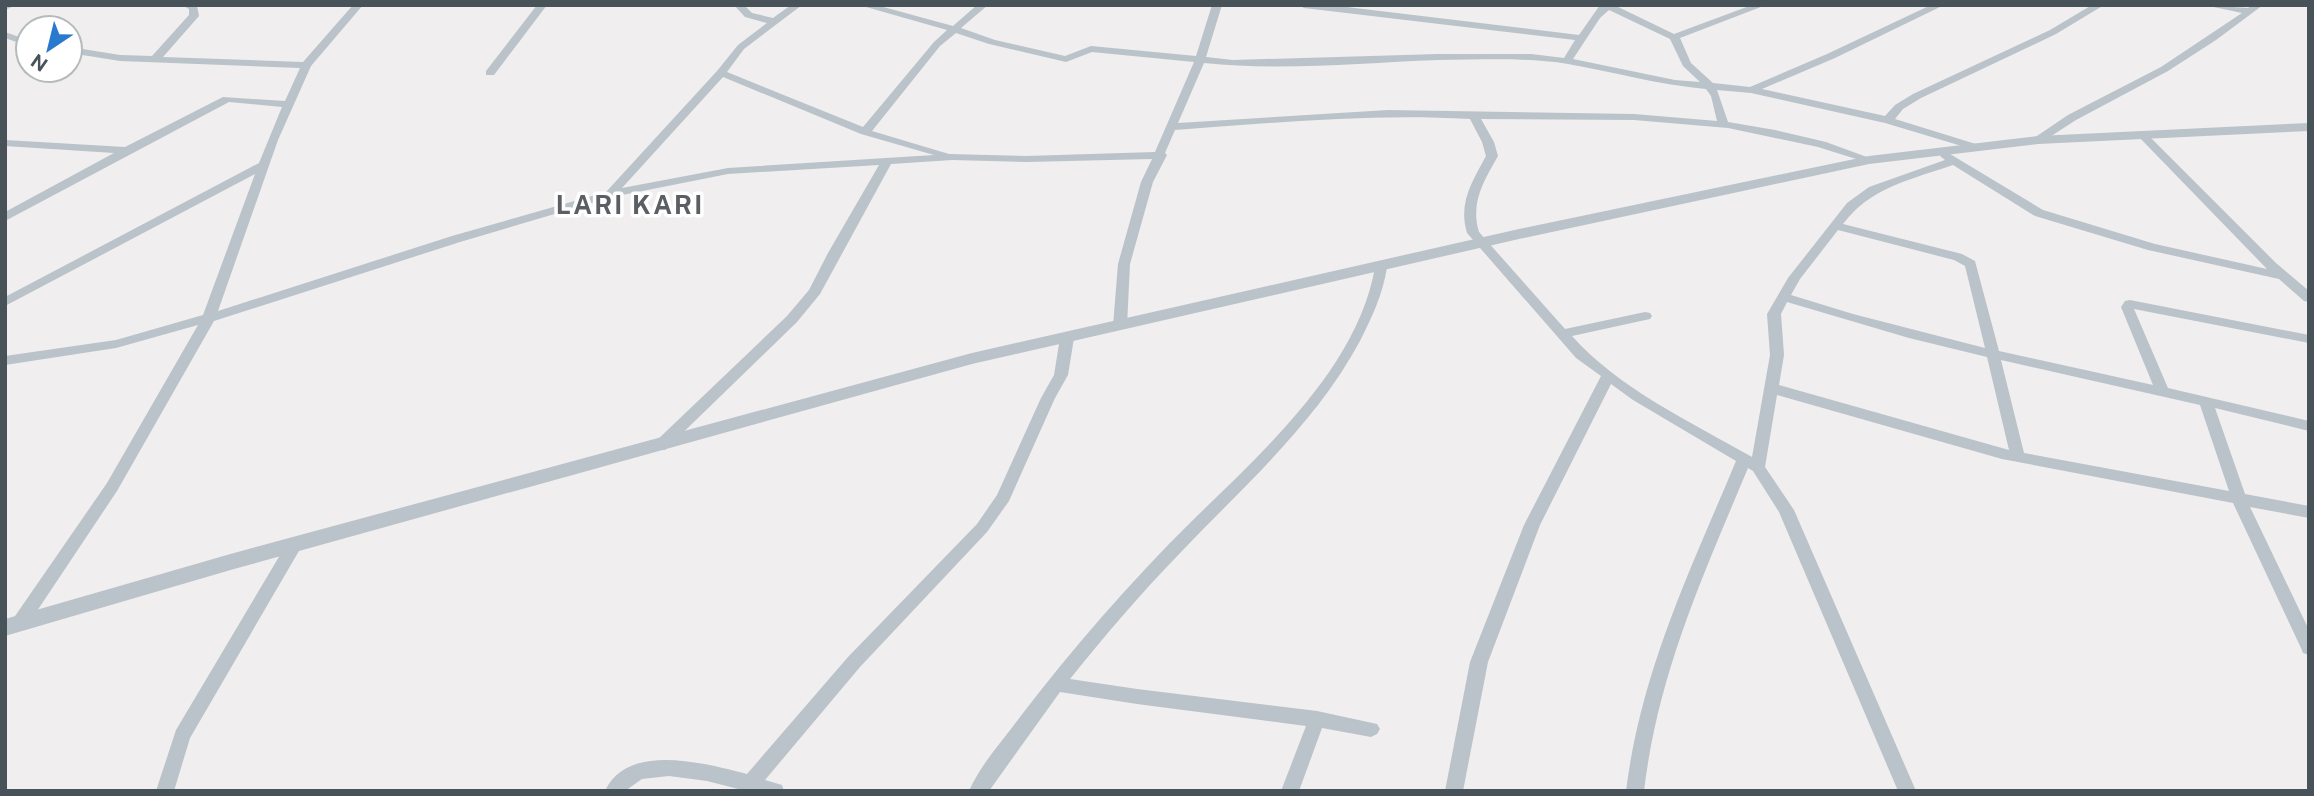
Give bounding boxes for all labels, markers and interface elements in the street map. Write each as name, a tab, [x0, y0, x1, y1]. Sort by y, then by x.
north arrow	[14, 14, 84, 84]
text: N	[27, 50, 52, 76]
district label: LARI KARI	[556, 189, 704, 220]

